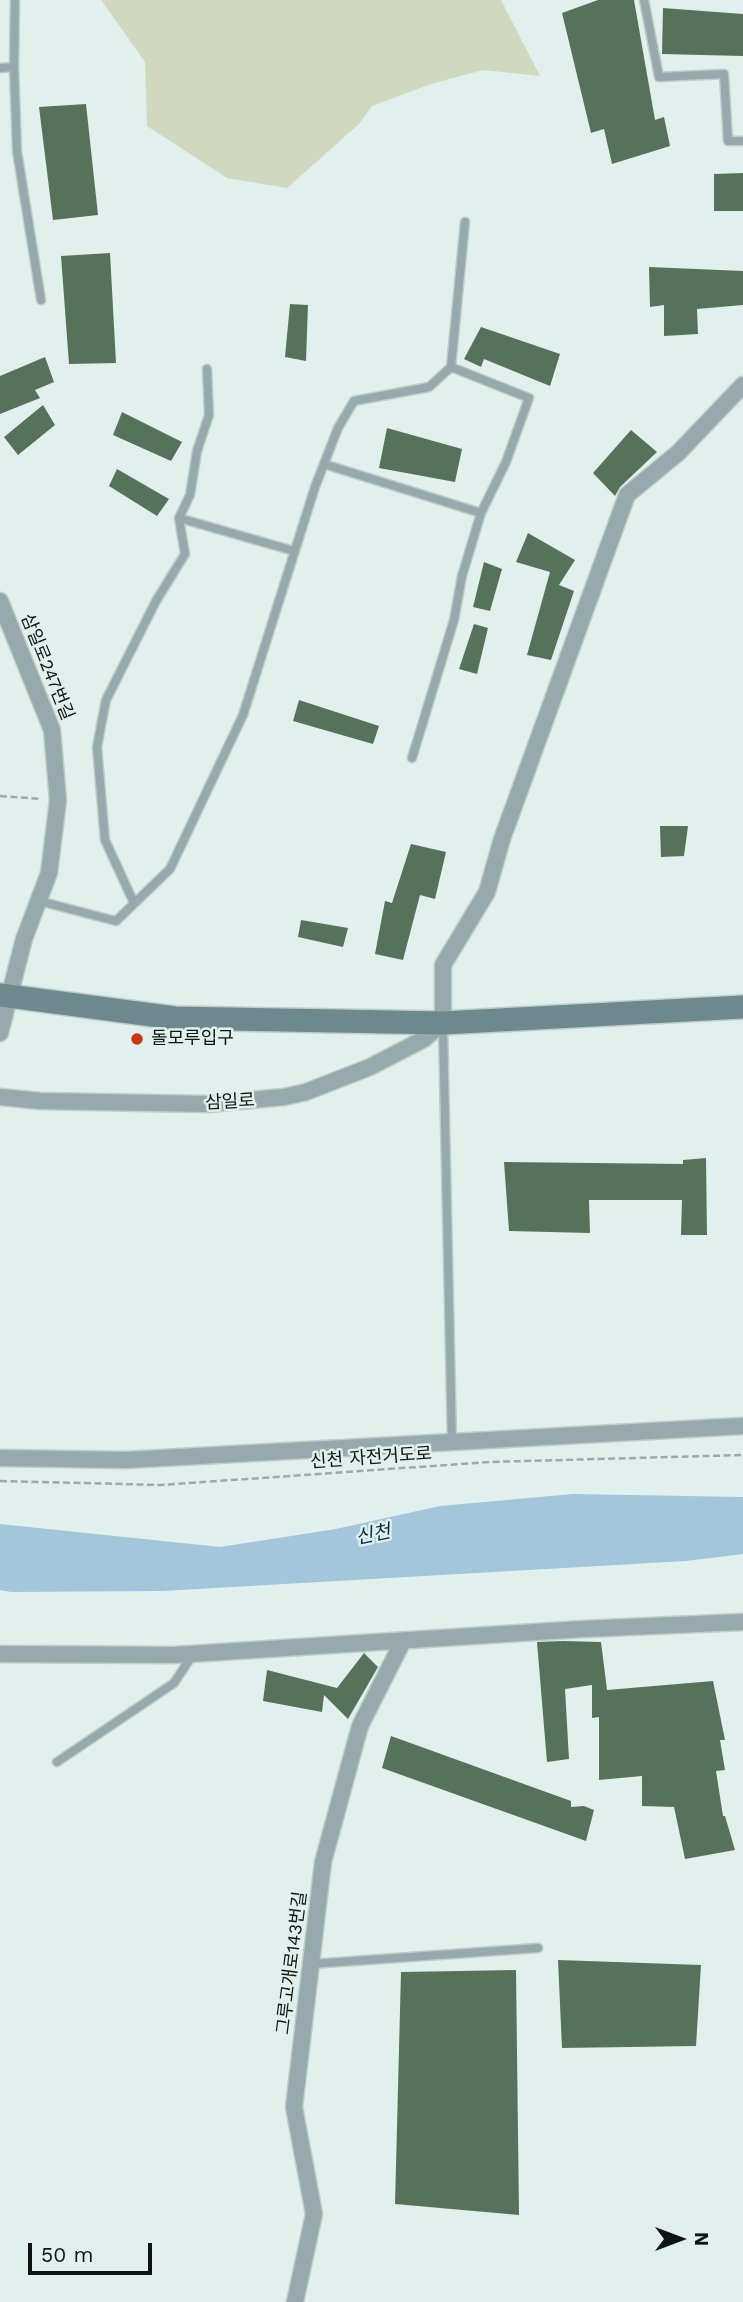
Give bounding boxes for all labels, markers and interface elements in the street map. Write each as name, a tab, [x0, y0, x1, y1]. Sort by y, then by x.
street label: 삼일로247번길	[16, 611, 78, 723]
place label: 돌모루입구	[151, 1028, 234, 1050]
marker: 돌모루입구	[129, 1031, 145, 1047]
street label: 삼일로	[205, 1090, 255, 1114]
street label: 신천 자전거도로	[309, 1443, 433, 1473]
water label: 신천	[354, 1520, 392, 1550]
street label: 그루고개로143번길	[272, 1890, 312, 2036]
north arrow	[645, 2204, 715, 2274]
scale bar	[32, 2228, 156, 2272]
text: N	[690, 2232, 713, 2246]
text: 50 m	[41, 2242, 93, 2267]

